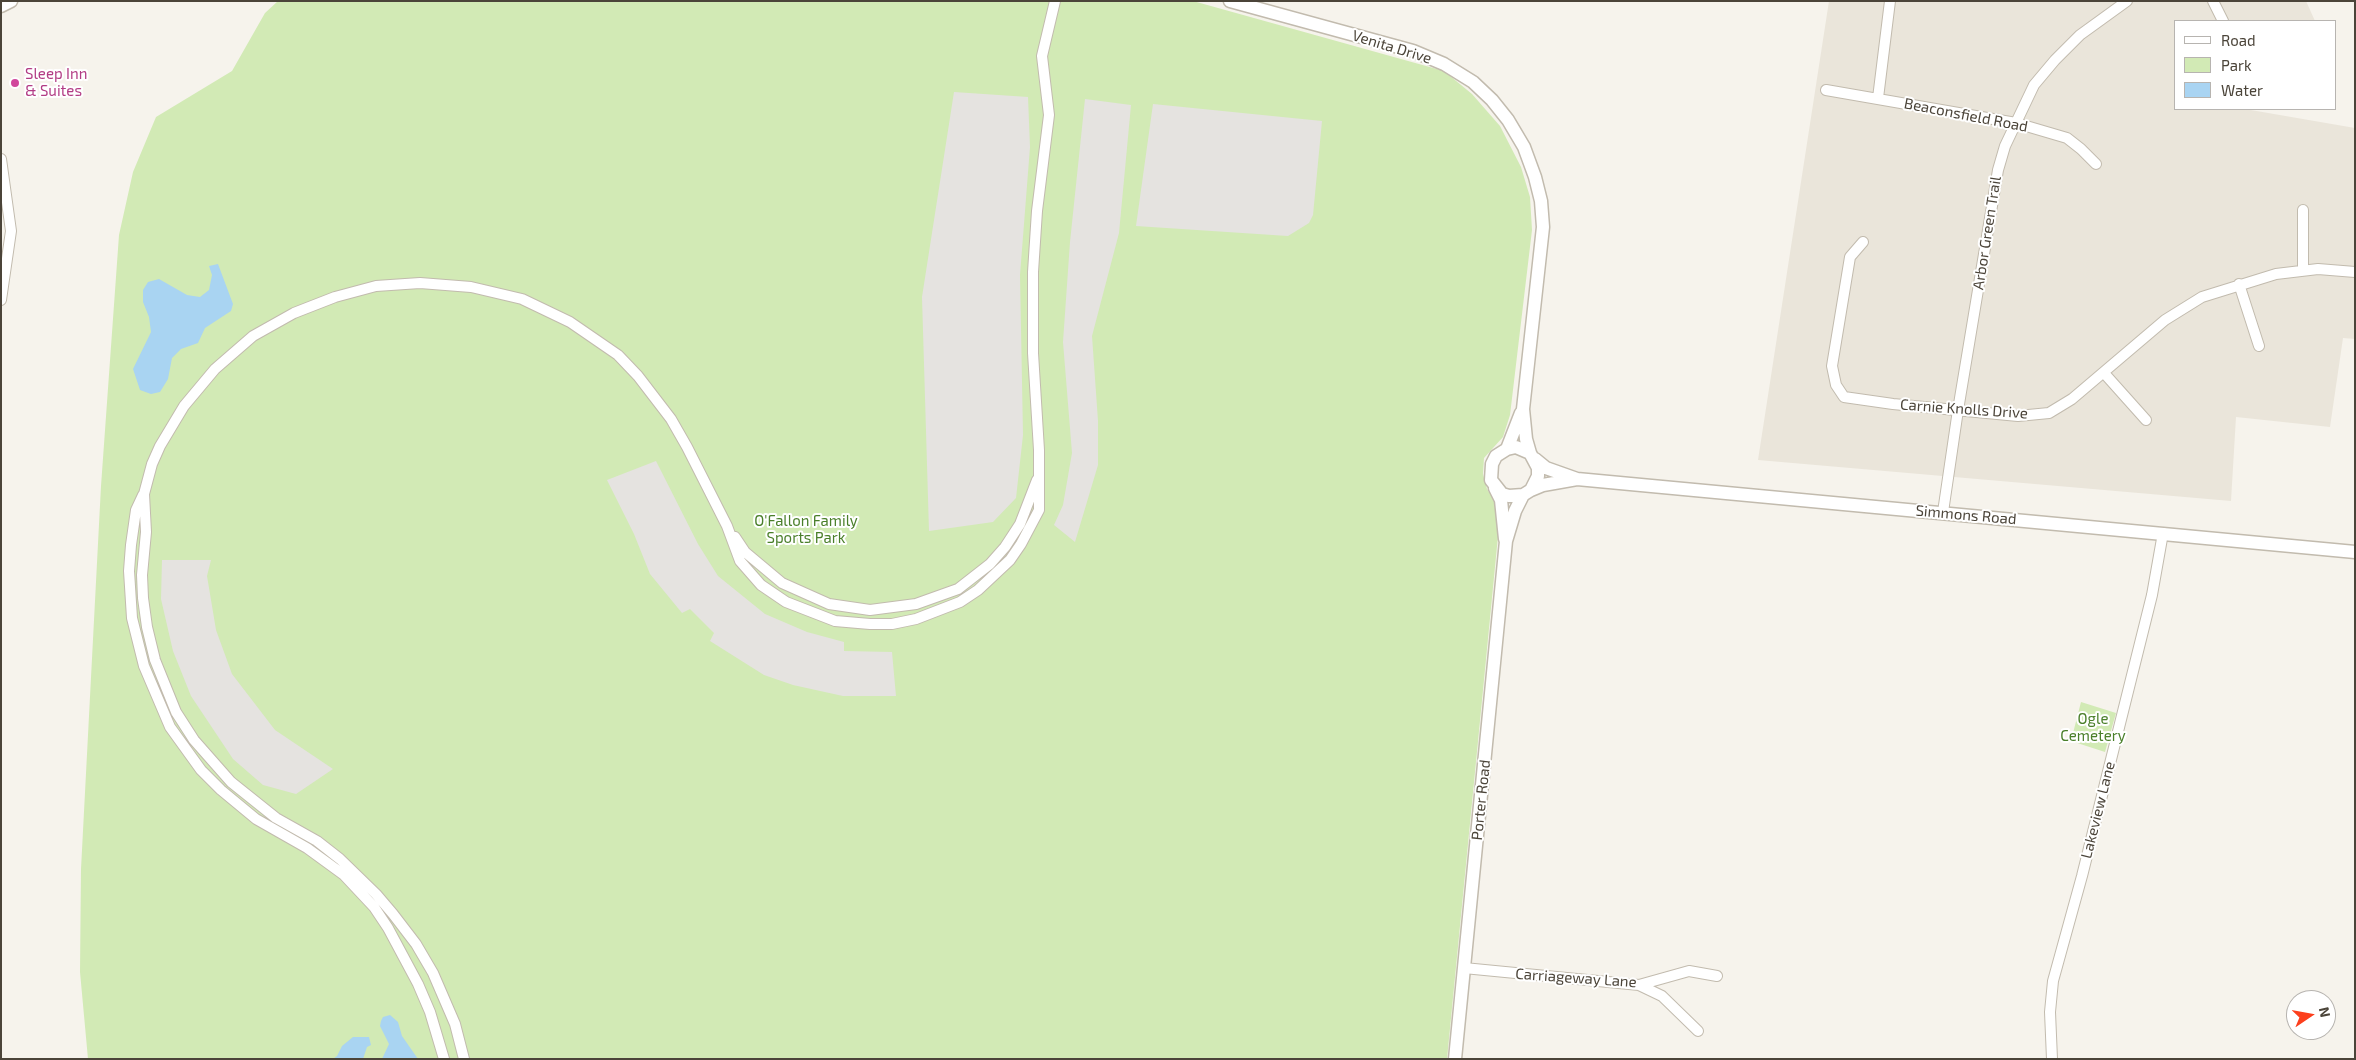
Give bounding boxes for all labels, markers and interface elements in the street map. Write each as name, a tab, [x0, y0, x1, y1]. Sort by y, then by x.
legend	[2174, 20, 2336, 110]
street label: Venita Drive	[1350, 26, 1434, 68]
text: Road	[2221, 31, 2256, 49]
text: Park	[2221, 56, 2252, 74]
place label: Sleep Inn & Suites	[25, 65, 87, 100]
marker: Sleep Inn & Suites	[9, 77, 21, 89]
text: Water	[2221, 81, 2263, 99]
street label: Beaconsfield Road	[1903, 94, 2029, 136]
street label: Arbor Green Trail	[1969, 175, 2005, 291]
street label: Carnie Knolls Drive	[1899, 396, 2029, 422]
street label: Simmons Road	[1915, 502, 2017, 528]
park label: O'Fallon Family Sports Park	[754, 512, 858, 547]
park label: Ogle Cemetery	[2060, 710, 2126, 745]
street label: Porter Road	[1468, 759, 1494, 841]
street label: Lakeview Lane	[2077, 760, 2119, 860]
street label: Carriageway Lane	[1515, 965, 1637, 991]
north arrow	[2286, 990, 2336, 1040]
text: N	[2316, 1005, 2335, 1019]

